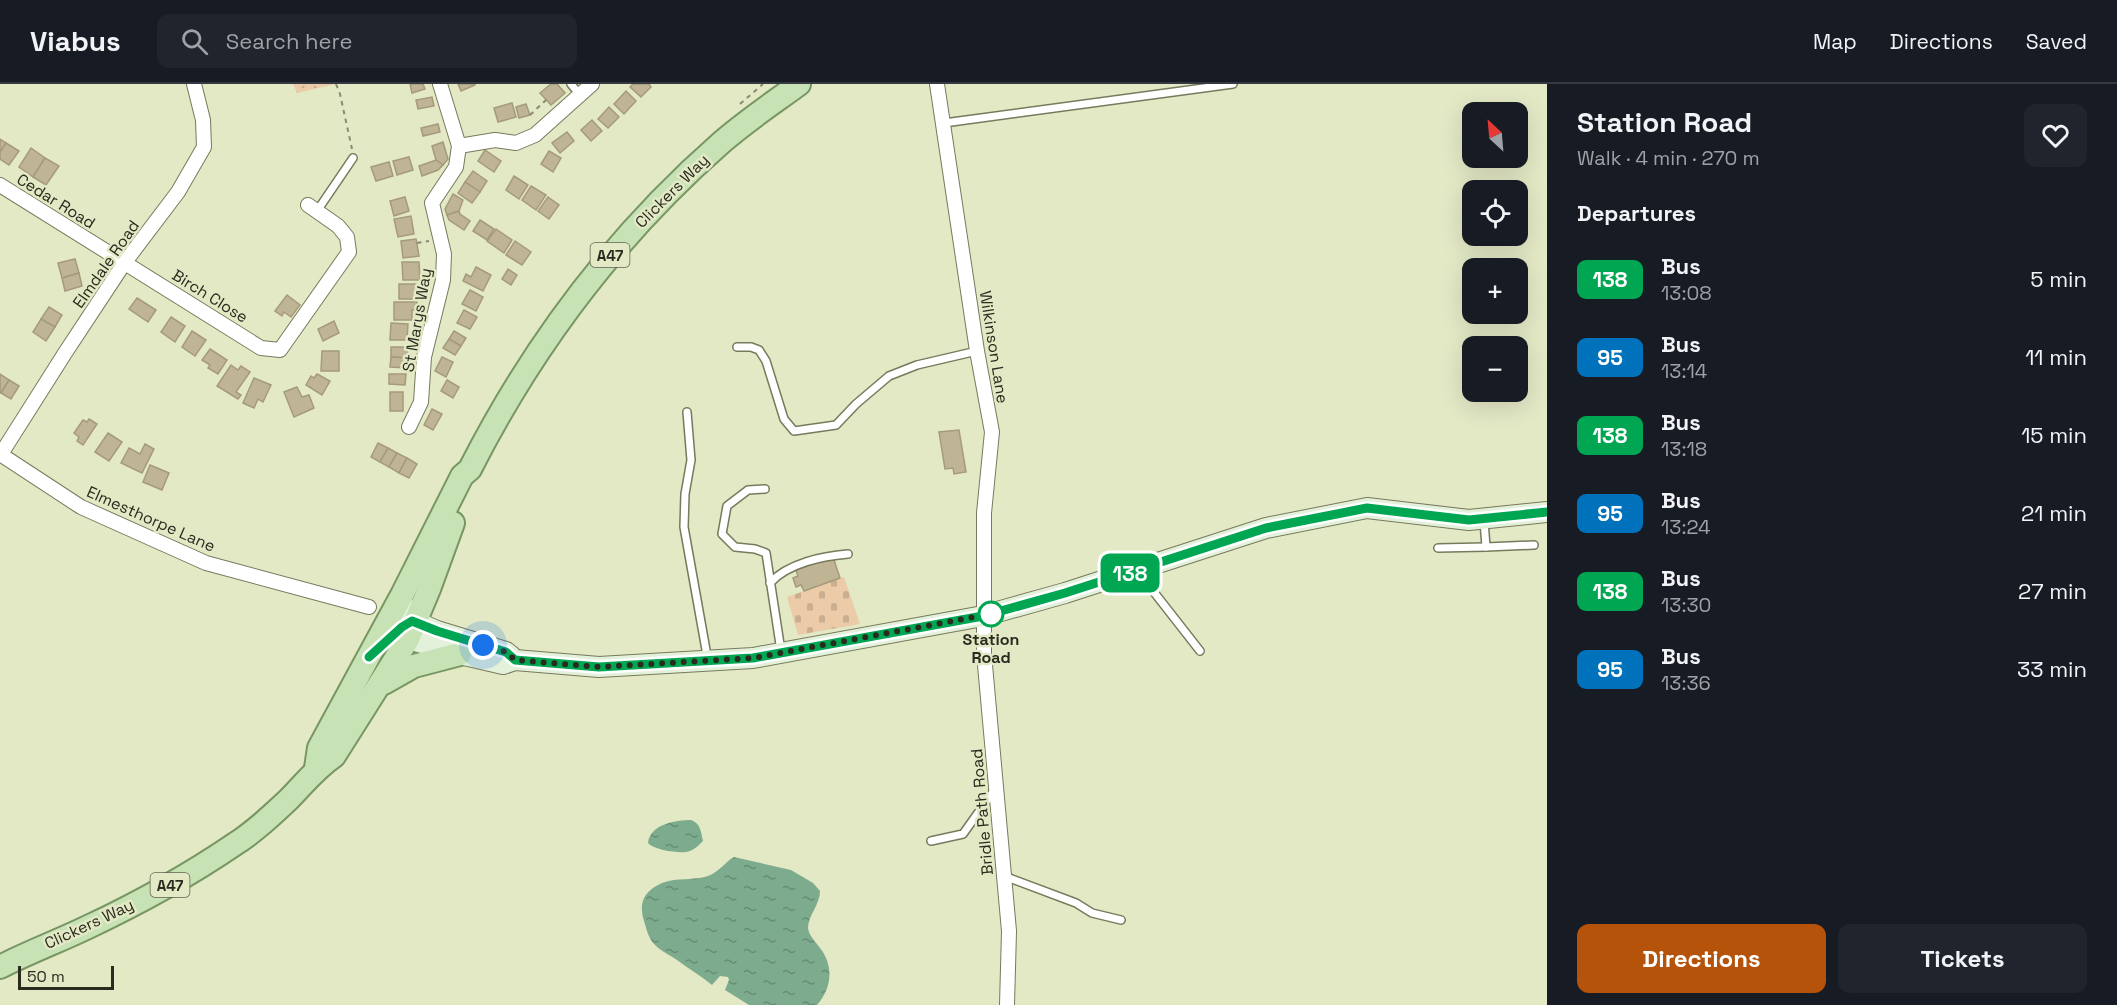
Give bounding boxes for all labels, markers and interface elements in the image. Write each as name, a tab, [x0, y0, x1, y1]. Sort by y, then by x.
search box	[157, 14, 577, 68]
text: Viabus	[30, 23, 121, 59]
icon: search	[178, 25, 211, 58]
text: Search here	[226, 27, 353, 55]
text: Map	[1813, 28, 1857, 55]
text: Directions	[1890, 28, 1993, 55]
text: Saved	[2026, 28, 2087, 55]
north arrow	[1462, 102, 1528, 168]
map controls	[1462, 102, 1528, 402]
text: Station Road	[1577, 104, 1752, 140]
button: heart	[2024, 104, 2087, 167]
text: Walk · 4 min · 270 m	[1577, 145, 1760, 171]
street label: Clickers Way	[631, 150, 713, 232]
street label: Cedar Road	[13, 169, 99, 233]
button: locate	[1462, 180, 1528, 246]
text: Departures	[1577, 199, 1696, 227]
street label: Elmdale Road	[68, 216, 144, 312]
road number: A47	[590, 243, 630, 267]
text: Bus	[1661, 252, 1701, 280]
button: +	[1462, 258, 1528, 324]
street label: Birch Close	[168, 264, 252, 328]
text: 5 min	[2030, 265, 2087, 293]
street label: St Marys Way	[398, 266, 436, 374]
text: 138	[1593, 266, 1627, 293]
text: 13:08	[1661, 280, 1712, 306]
street label: Wilkinson Lane	[975, 289, 1013, 405]
text: Bus	[1661, 330, 1701, 358]
button: −	[1462, 336, 1528, 402]
text: 11 min	[2025, 343, 2087, 371]
text: 95	[1597, 344, 1623, 371]
text: 13:14	[1661, 358, 1707, 384]
text: Bus	[1661, 408, 1701, 436]
text: 15 min	[2021, 421, 2087, 449]
text: 138	[1593, 422, 1627, 449]
text: 13:18	[1661, 436, 1707, 462]
street label: Elmesthorpe Lane	[83, 481, 219, 557]
text: Bus	[1661, 486, 1701, 514]
text: 21 min	[2021, 499, 2087, 527]
text: 95	[1597, 500, 1623, 527]
text: 13:24	[1661, 514, 1710, 540]
line badge: 138	[1096, 554, 1164, 592]
text: 138	[1113, 560, 1147, 587]
text: Bus	[1661, 564, 1701, 592]
text: 27 min	[2018, 577, 2087, 605]
text: 138	[1593, 578, 1627, 605]
text: 13:30	[1661, 592, 1711, 618]
marker: Station Road	[978, 601, 1004, 627]
place label: Station Road	[963, 629, 1019, 668]
your location	[468, 630, 498, 660]
text: Bus	[1661, 642, 1701, 670]
text: 33 min	[2017, 655, 2087, 683]
text: 95	[1597, 656, 1623, 683]
text: 13:36	[1661, 670, 1711, 696]
street label: Bridle Path Road	[966, 748, 998, 876]
road number: A47	[150, 873, 190, 897]
street label: Clickers Way	[41, 894, 137, 954]
button: Directions	[1577, 924, 1826, 993]
button: Tickets	[1838, 924, 2087, 993]
scale bar	[18, 963, 114, 990]
text: 50 m	[27, 966, 65, 987]

